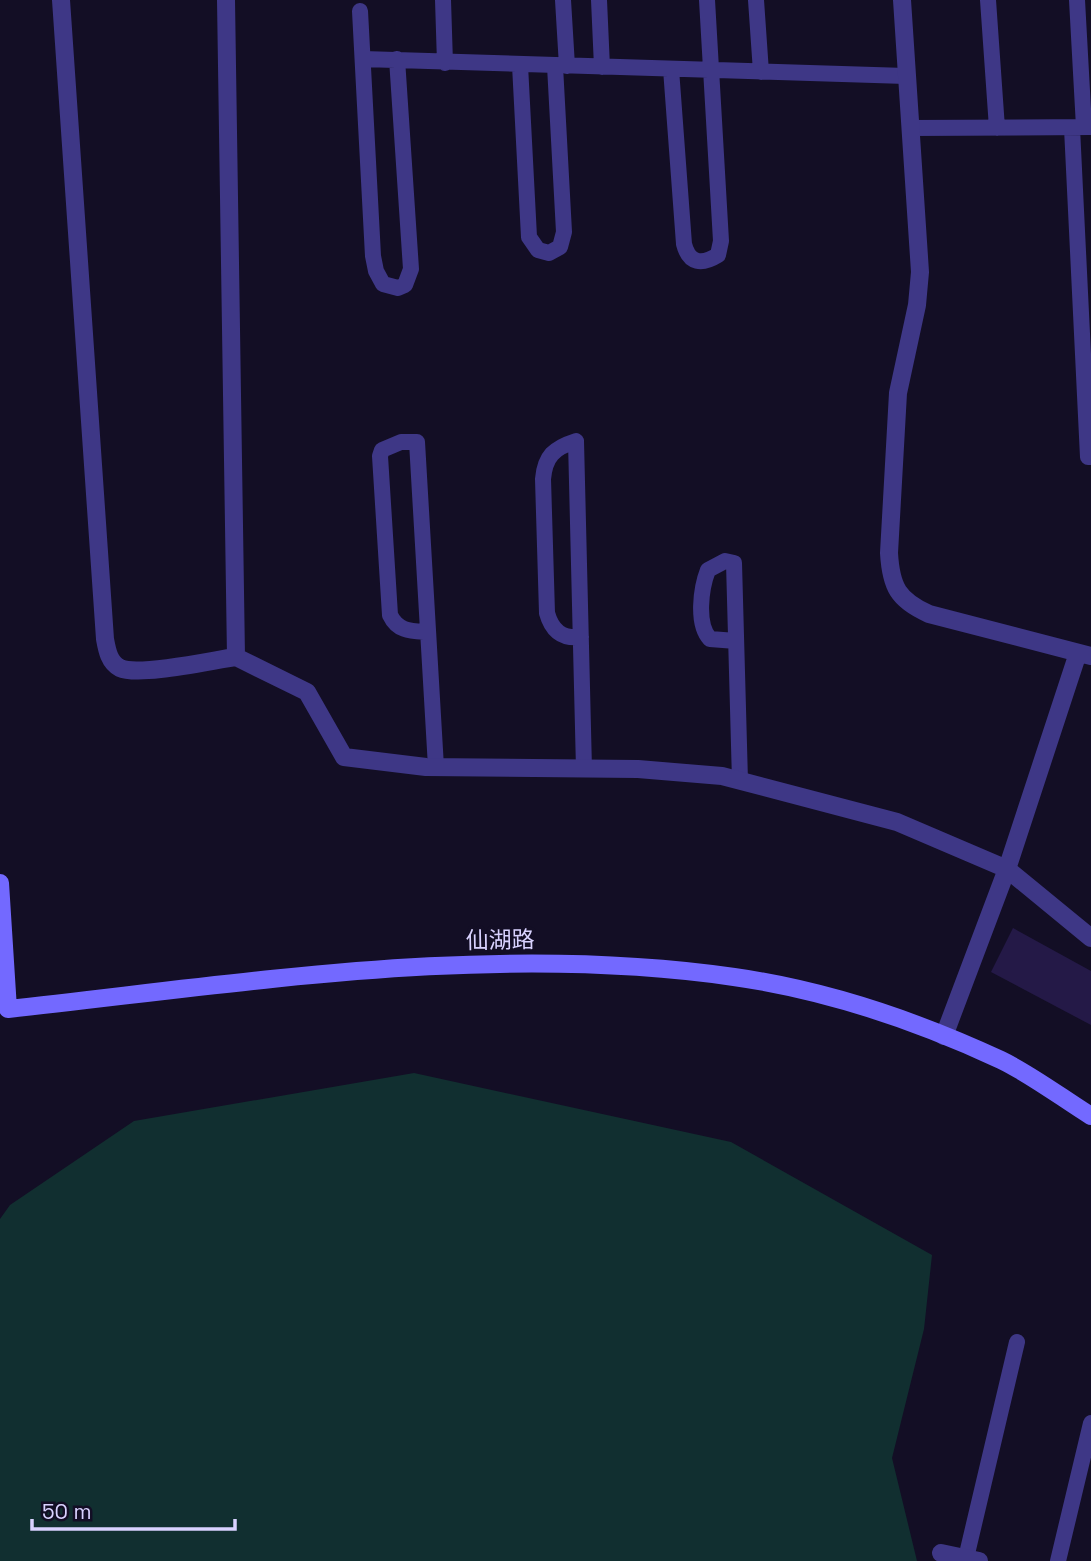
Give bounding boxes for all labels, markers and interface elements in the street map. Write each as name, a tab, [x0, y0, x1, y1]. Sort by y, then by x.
street label: 仙湖路	[465, 924, 535, 956]
scale bar	[32, 1488, 234, 1532]
text: 50 m	[42, 1498, 92, 1525]

